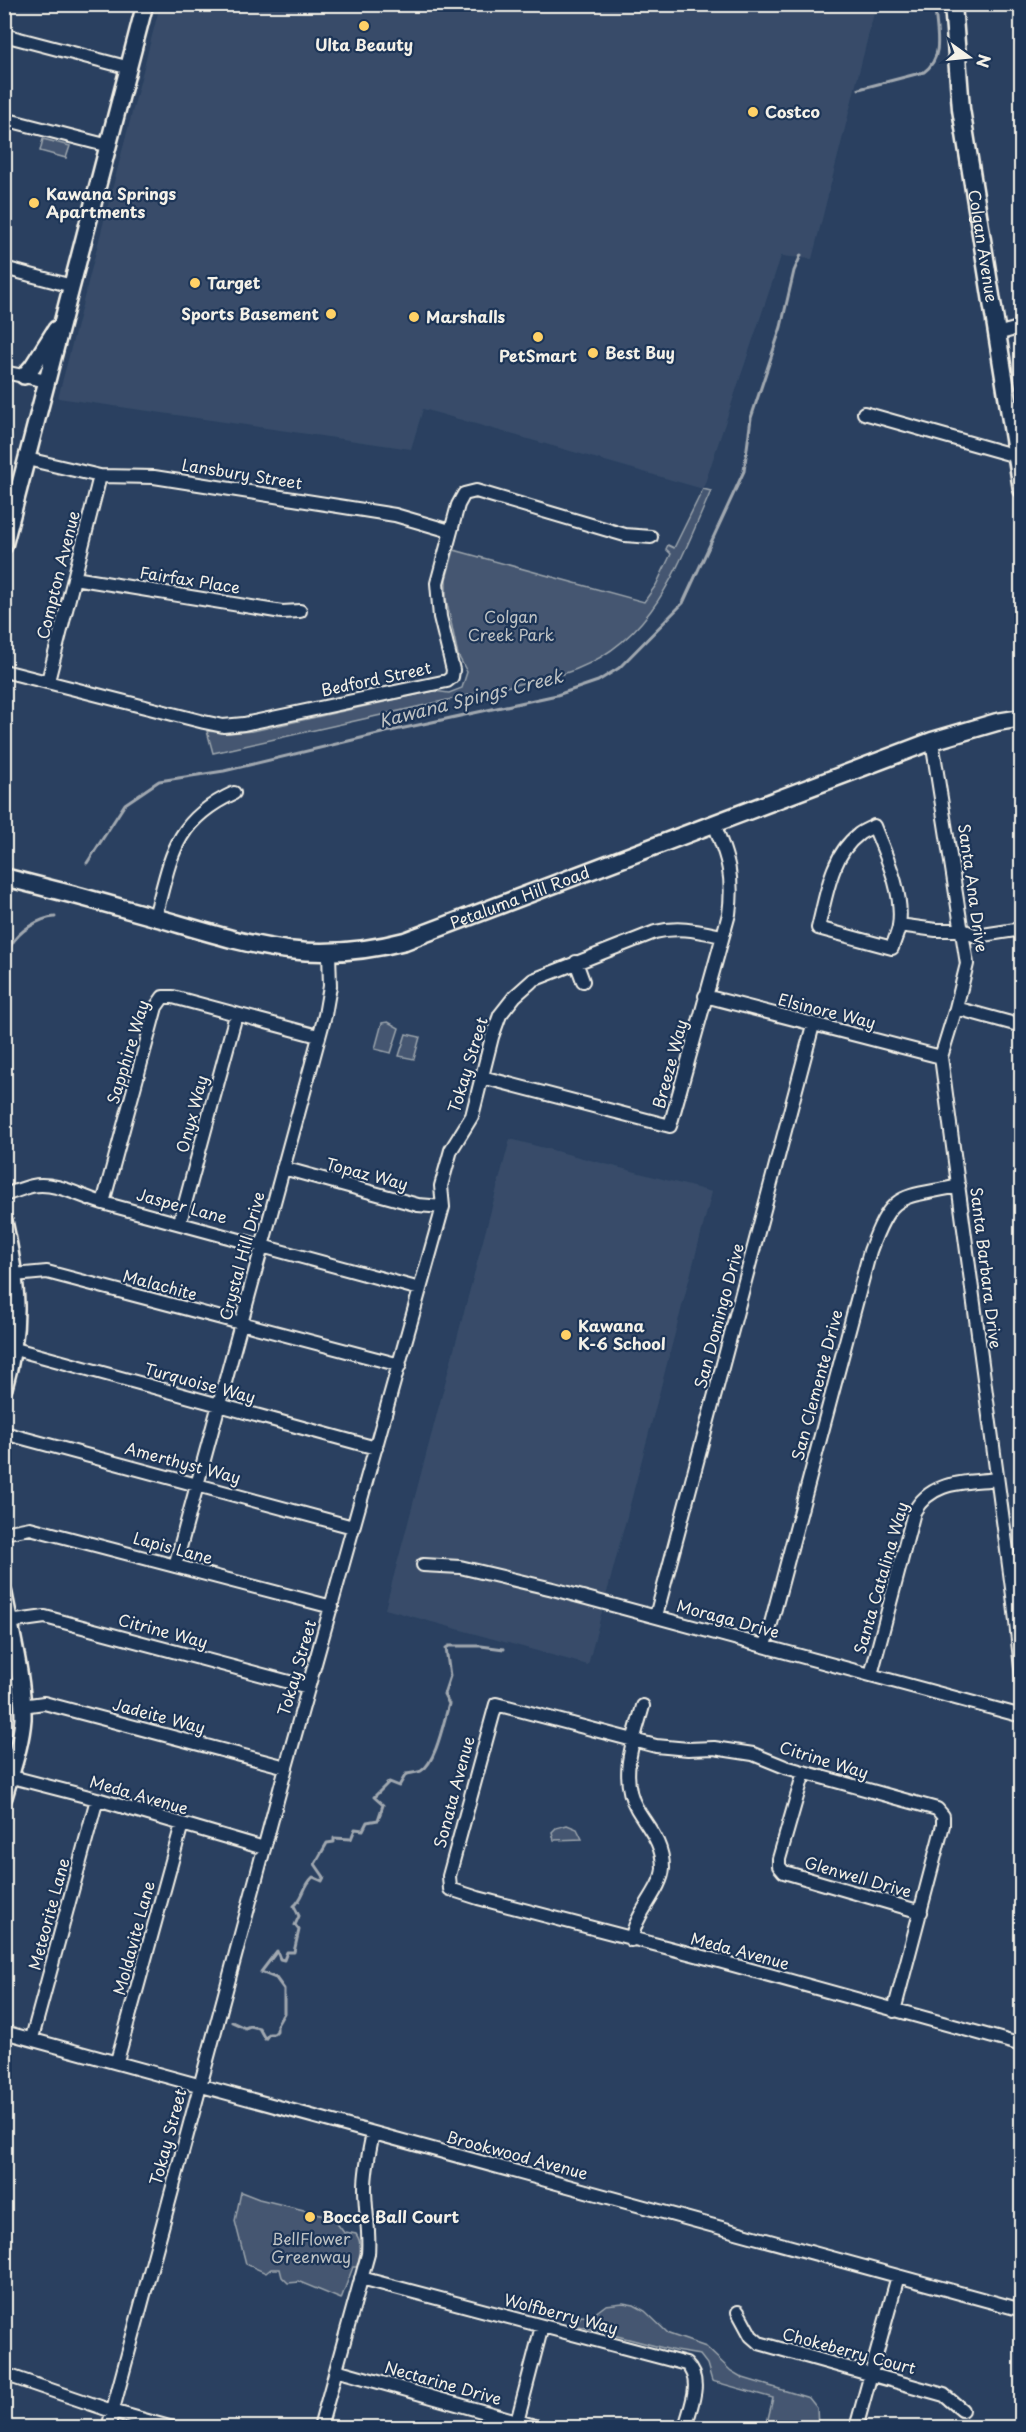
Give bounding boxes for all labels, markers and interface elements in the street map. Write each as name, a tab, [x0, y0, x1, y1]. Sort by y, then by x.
marker: Ulta Beauty	[357, 19, 371, 33]
north arrow	[939, 27, 999, 87]
place label: Ulta Beauty	[315, 32, 413, 56]
text: N	[971, 52, 998, 70]
place label: Costco	[765, 99, 820, 123]
marker: Costco	[746, 105, 760, 119]
place label: Kawana Springs Apartments	[46, 181, 177, 223]
street label: Colgan Avenue	[963, 188, 1005, 304]
marker: Kawana Springs Apartments	[27, 196, 41, 210]
place label: Target	[207, 270, 261, 294]
marker: Target	[188, 276, 202, 290]
place label: Sports Basement	[181, 301, 319, 325]
place label: Marshalls	[426, 304, 506, 328]
marker: Sports Basement	[324, 307, 338, 321]
marker: Marshalls	[407, 310, 421, 324]
marker: PetSmart	[531, 330, 545, 344]
place label: Best Buy	[605, 340, 675, 364]
place label: PetSmart	[499, 343, 577, 367]
marker: Best Buy	[586, 346, 600, 360]
street label: Lansbury Street	[180, 452, 305, 494]
street label: Compton Avenue	[29, 508, 85, 642]
street label: Fairfax Place	[138, 559, 242, 599]
park label: Colgan Creek Park	[468, 604, 555, 646]
street label: Bedford Street	[318, 655, 434, 701]
water label: Kawana Spings Creek	[376, 661, 567, 733]
street label: Santa Ana Drive	[953, 822, 995, 954]
street label: Petaluma Hill Road	[446, 859, 593, 934]
street label: Elsinore Way	[776, 986, 879, 1034]
street label: Sapphire Way	[100, 997, 154, 1107]
street label: Tokay Street	[441, 1013, 493, 1116]
street label: Breeze Way	[646, 1016, 692, 1111]
street label: Onyx Way	[169, 1072, 213, 1155]
street label: Topaz Way	[323, 1151, 411, 1196]
street label: Jasper Lane	[134, 1181, 230, 1229]
street label: Santa Barbara Drive	[965, 1186, 1009, 1350]
street label: Crystal Hill Drive	[212, 1189, 270, 1323]
street label: San Domingo Drive	[687, 1240, 749, 1391]
street label: Malachite	[120, 1263, 200, 1305]
street label: San Clemente Drive	[784, 1307, 848, 1463]
place label: Kawana K-6 School	[578, 1313, 666, 1355]
marker: Kawana K-6 School	[559, 1328, 573, 1342]
street label: Turquoise Way	[142, 1356, 259, 1408]
street label: Amerthyst Way	[123, 1435, 244, 1489]
street label: Santa Catalina Way	[847, 1499, 913, 1657]
street label: Lapis Lane	[131, 1525, 216, 1569]
street label: Moraga Drive	[674, 1593, 782, 1643]
street label: Citrine Way	[116, 1607, 211, 1654]
street label: Tokay Street	[271, 1616, 321, 1719]
street label: Jadeite Way	[110, 1691, 208, 1739]
street label: Sonata Avenue	[427, 1733, 480, 1850]
street label: Citrine Way	[777, 1734, 872, 1784]
street label: Meda Avenue	[87, 1769, 192, 1820]
street label: Glenwell Drive	[802, 1849, 915, 1903]
street label: Meteorite Lane	[22, 1855, 75, 1973]
street label: Moldavite Lane	[106, 1878, 160, 1997]
street label: Meda Avenue	[688, 1925, 793, 1975]
street label: Tokay Street	[143, 2085, 192, 2188]
street label: Brookwood Avenue	[444, 2124, 591, 2185]
place label: Bocce Ball Court	[322, 2204, 460, 2228]
marker: Bocce Ball Court	[303, 2210, 317, 2224]
park label: BellFlower Greenway	[271, 2226, 351, 2268]
street label: Wolfberry Way	[502, 2286, 621, 2340]
street label: Chokeberry Court	[780, 2321, 919, 2380]
street label: Nectarine Drive	[382, 2354, 505, 2410]

